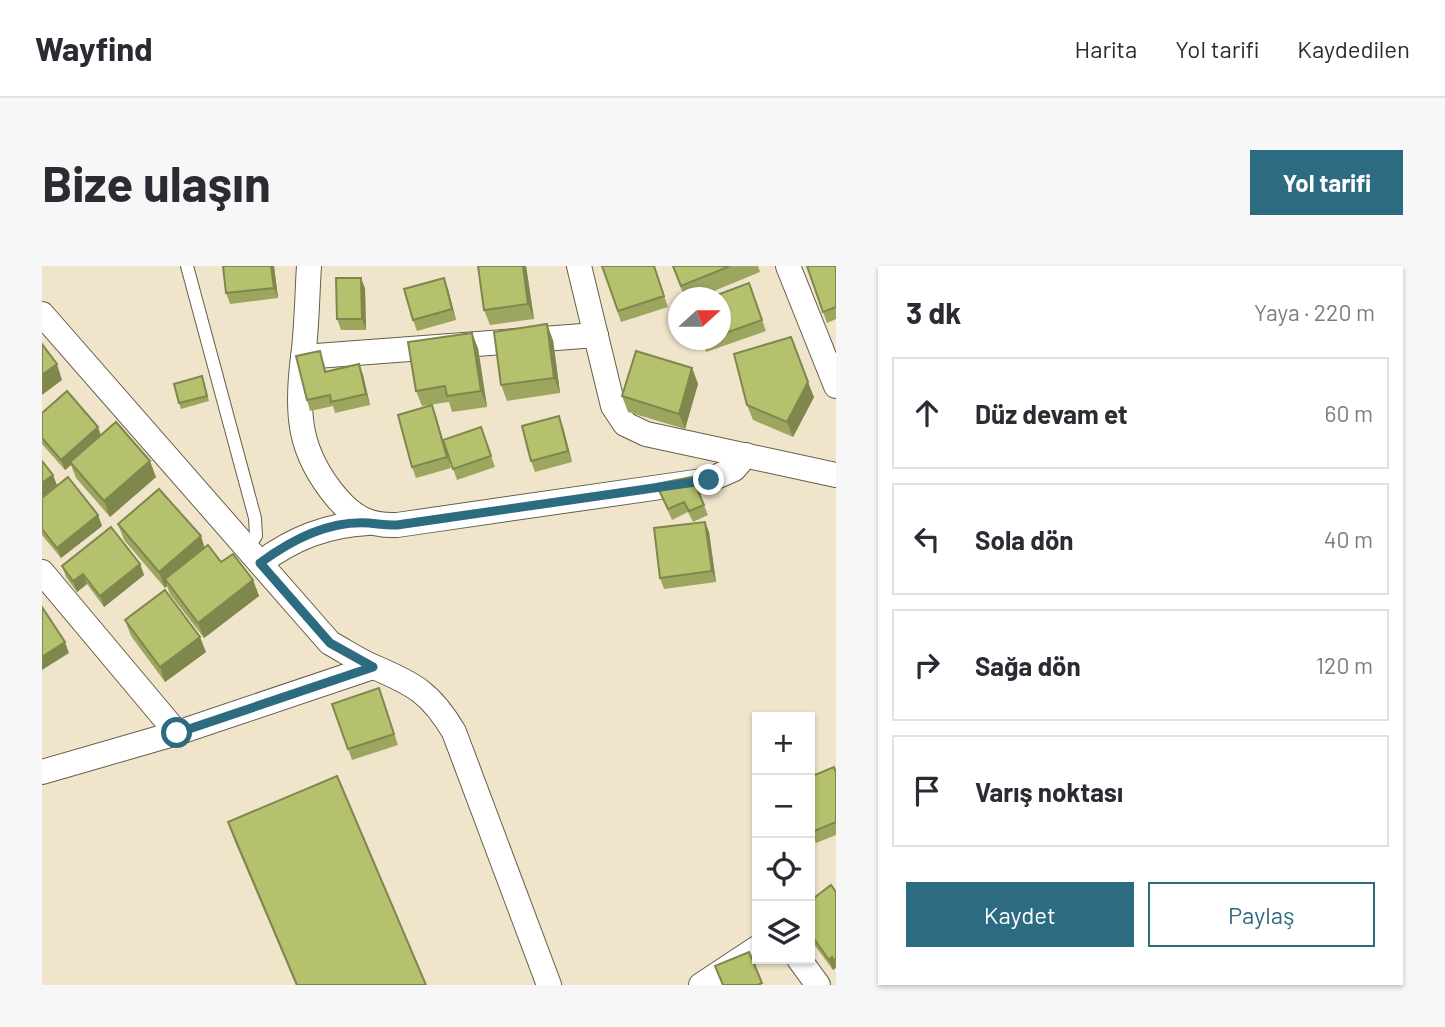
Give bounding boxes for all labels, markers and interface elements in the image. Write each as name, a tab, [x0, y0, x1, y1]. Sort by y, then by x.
text: Wayfind	[35, 28, 153, 68]
text: Harita	[1074, 34, 1137, 63]
text: Yol tarifi	[1175, 34, 1259, 63]
text: Kaydedilen	[1297, 34, 1410, 63]
button: Yol tarifi	[1250, 150, 1403, 215]
text: Bize ulaşın	[42, 153, 271, 212]
north arrow	[668, 287, 731, 350]
text: 3 dk	[906, 294, 961, 330]
text: Yaya · 220 m	[1254, 298, 1375, 326]
icon: ahead	[908, 394, 946, 432]
text: Düz devam et	[975, 398, 1128, 429]
text: 60 m	[1325, 399, 1373, 427]
route end	[693, 464, 724, 495]
icon: left	[908, 520, 946, 558]
text: Sola dön	[975, 524, 1073, 555]
text: 40 m	[1324, 525, 1373, 553]
icon: right	[908, 646, 946, 684]
text: Sağa dön	[975, 650, 1081, 681]
text: 120 m	[1316, 651, 1373, 679]
map controls	[752, 712, 815, 964]
button: +	[752, 712, 815, 775]
route start	[161, 717, 192, 748]
icon: arrive	[908, 772, 946, 810]
button: −	[752, 775, 815, 838]
text: Varış noktası	[975, 776, 1123, 807]
button: locate	[752, 838, 815, 901]
button: Kaydet	[906, 882, 1134, 947]
button: Paylaş	[1148, 882, 1375, 947]
button: layers	[752, 901, 815, 964]

